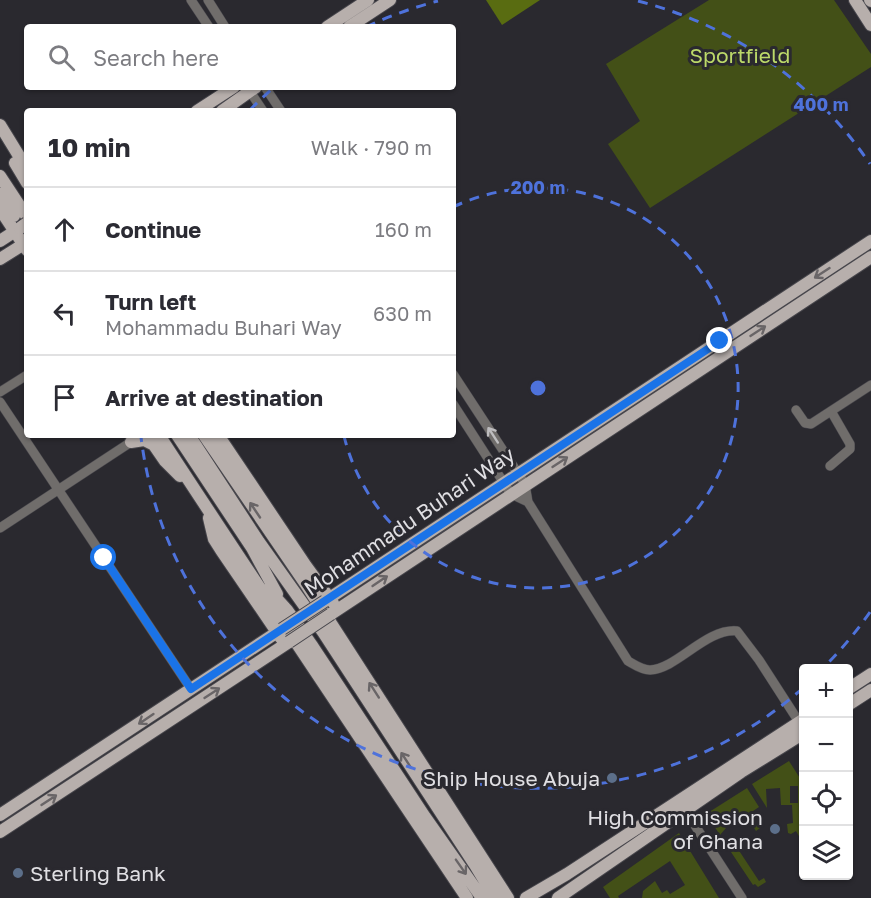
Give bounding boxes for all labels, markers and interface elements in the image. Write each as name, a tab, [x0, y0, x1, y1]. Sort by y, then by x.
search box	[24, 24, 456, 90]
icon: search	[45, 41, 78, 74]
park label: Sportfield	[690, 42, 790, 68]
text: Search here	[93, 44, 219, 71]
text: 400 m	[794, 93, 848, 115]
text: 10 min	[48, 132, 130, 163]
text: Walk · 790 m	[311, 135, 432, 159]
text: 200 m	[511, 176, 565, 198]
icon: ahead	[48, 213, 81, 246]
text: Continue	[105, 216, 201, 243]
text: 160 m	[375, 217, 432, 241]
one-way arrow	[814, 268, 831, 280]
text: Turn left	[105, 288, 196, 315]
icon: left	[48, 297, 81, 330]
text: 630 m	[373, 301, 432, 325]
text: Mohammadu Buhari Way	[105, 315, 342, 339]
one-way arrow	[749, 325, 766, 337]
route end	[706, 327, 732, 353]
centre of rings	[528, 378, 548, 398]
icon: arrive	[48, 381, 81, 414]
text: Arrive at destination	[105, 384, 323, 411]
one-way arrow	[487, 428, 499, 444]
street label: Mohammadu Buhari Way	[299, 441, 519, 601]
one-way arrow	[551, 456, 568, 468]
one-way arrow	[249, 502, 261, 519]
route start	[90, 544, 116, 570]
one-way arrow	[371, 575, 388, 587]
map controls	[799, 664, 853, 880]
button: +	[799, 664, 853, 718]
one-way arrow	[367, 682, 380, 699]
one-way arrow	[203, 686, 220, 698]
one-way arrow	[138, 714, 155, 726]
button: −	[799, 718, 853, 772]
one-way arrow	[400, 752, 413, 769]
place label: Ship House Abuja	[423, 765, 600, 791]
marker: Ship House Abuja	[605, 771, 619, 785]
button: locate	[799, 772, 853, 826]
one-way arrow	[40, 794, 57, 806]
place label: High Commission of Ghana	[587, 804, 763, 854]
marker: High Commission of Ghana	[768, 822, 782, 836]
button: layers	[799, 826, 853, 880]
one-way arrow	[455, 859, 467, 875]
place label: Sterling Bank	[30, 860, 166, 886]
marker: Sterling Bank	[11, 866, 25, 880]

